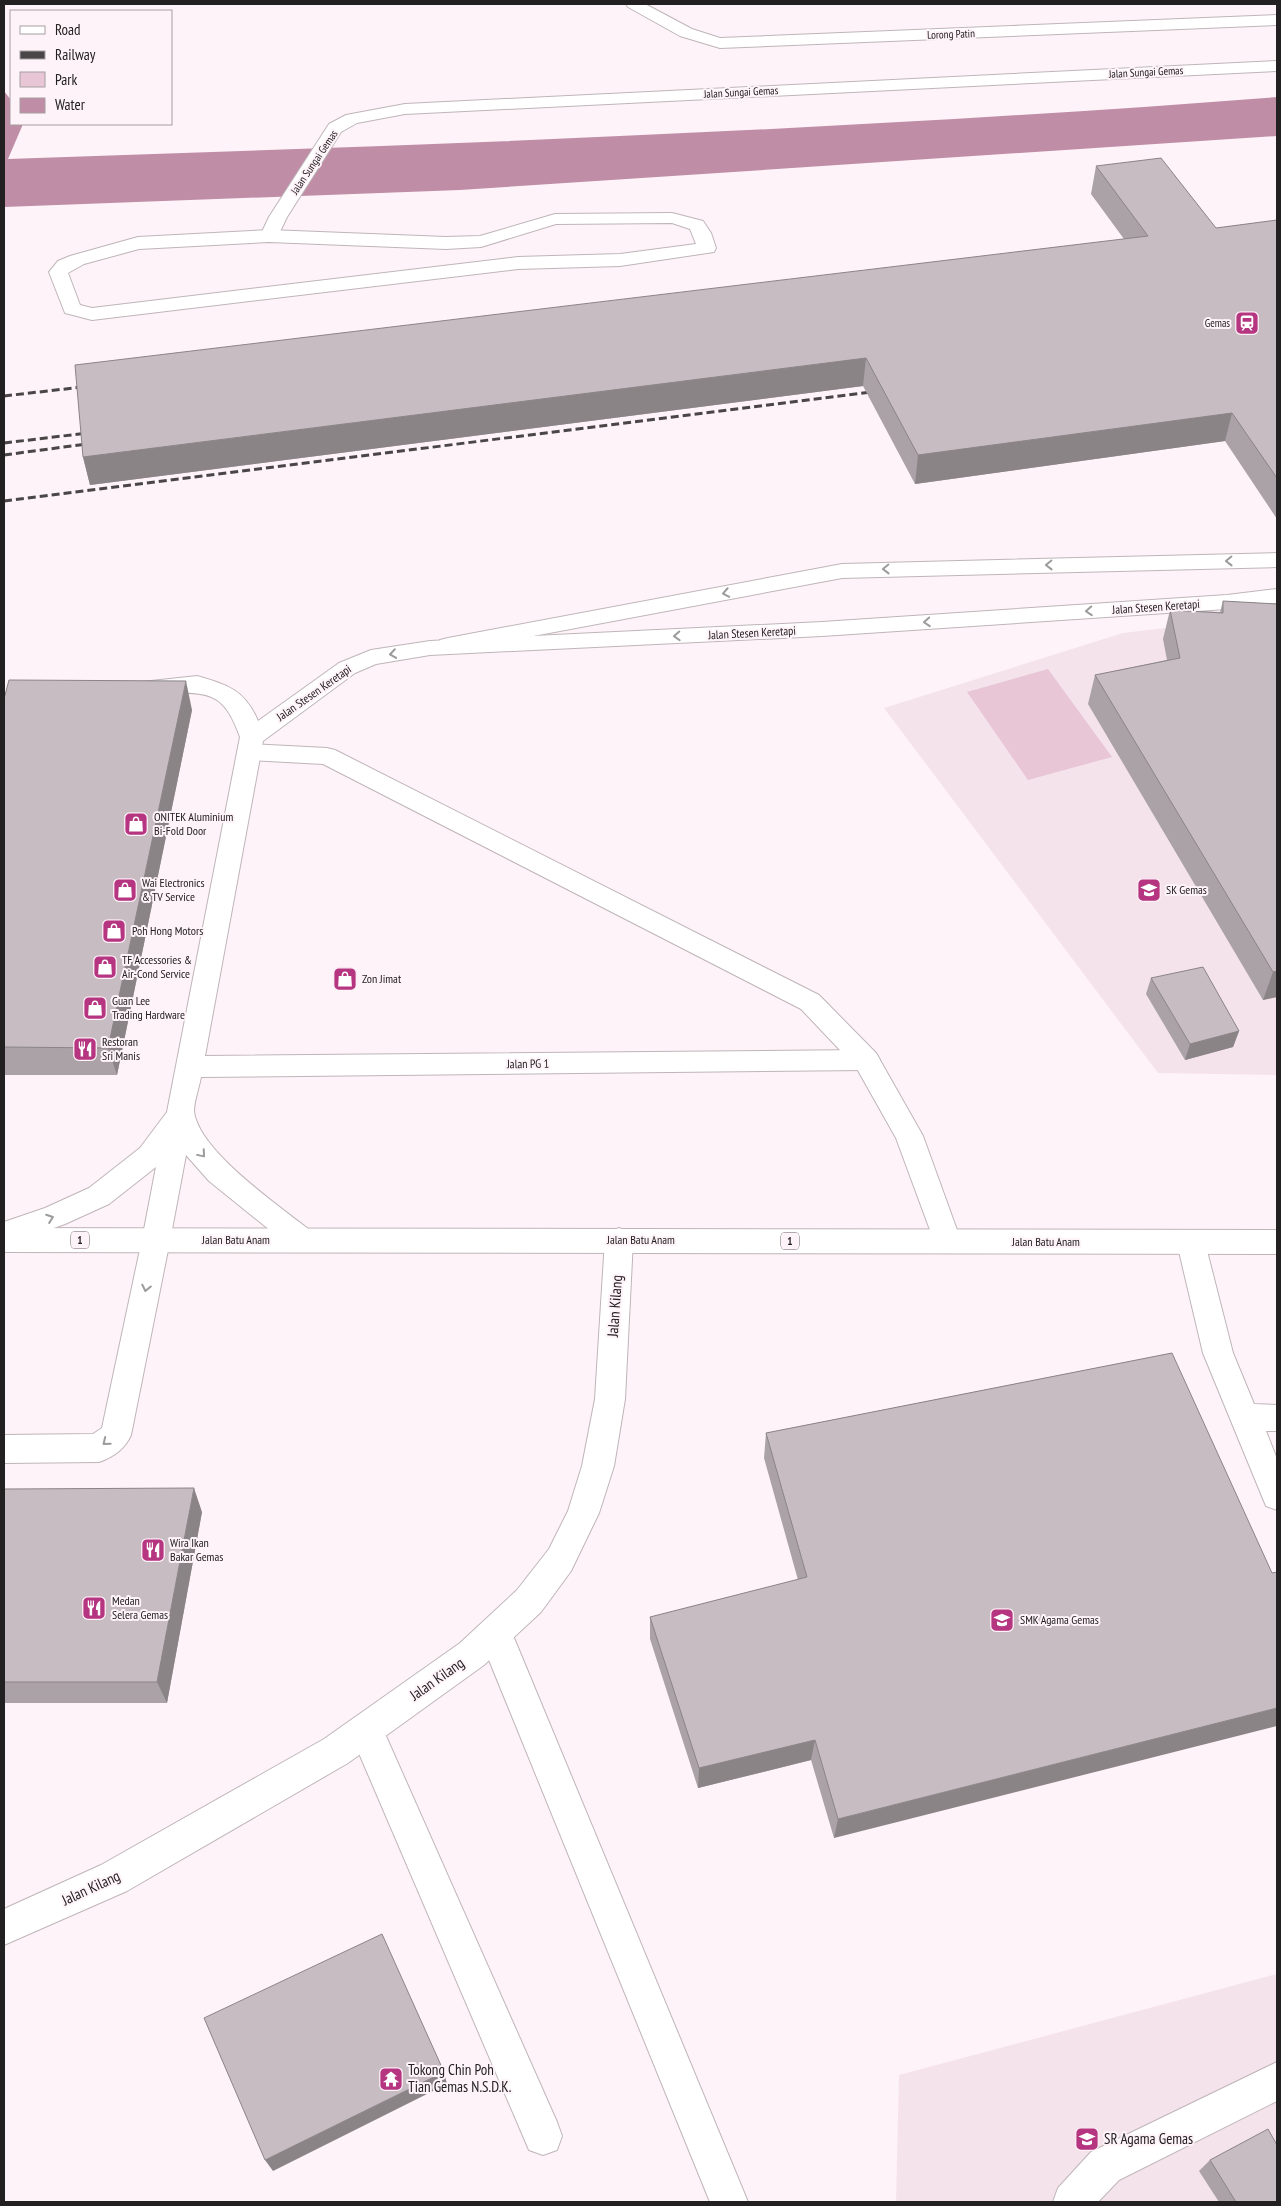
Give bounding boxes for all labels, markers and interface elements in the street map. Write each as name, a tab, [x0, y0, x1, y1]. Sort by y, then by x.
legend	[10, 10, 172, 125]
text: Road	[55, 20, 81, 39]
street label: Lorong Patin	[927, 26, 975, 42]
text: Railway	[55, 45, 96, 64]
street label: Jalan Sungai Gemas	[1107, 63, 1184, 81]
text: Park	[55, 70, 77, 89]
street label: Jalan Sungai Gemas	[702, 83, 779, 101]
text: Water	[55, 95, 86, 114]
street label: Jalan Sungai Gemas	[287, 127, 341, 198]
station icon: Gemas	[1234, 310, 1260, 336]
place label: Gemas	[1205, 316, 1230, 330]
one-way arrow	[1224, 556, 1232, 566]
one-way arrow	[1044, 560, 1052, 570]
one-way arrow	[882, 564, 890, 574]
one-way arrow	[721, 588, 730, 598]
street label: Jalan Stesen Keretapi	[1111, 596, 1200, 617]
one-way arrow	[1085, 606, 1093, 617]
one-way arrow	[923, 617, 931, 628]
street label: Jalan Stesen Keretapi	[707, 623, 796, 642]
one-way arrow	[673, 631, 681, 642]
one-way arrow	[389, 648, 397, 659]
street label: Jalan Stesen Keretapi	[273, 661, 354, 724]
place label: ONITEK Aluminium Bi-Fold Door	[154, 809, 233, 838]
shop icon: ONITEK Aluminium Bi-Fold Door	[123, 811, 149, 837]
place label: Wai Electronics & TV Service	[142, 875, 205, 904]
shop icon: Wai Electronics & TV Service	[112, 877, 138, 903]
school or university icon: SK Gemas	[1136, 877, 1162, 903]
place label: SK Gemas	[1166, 882, 1207, 897]
shop icon: Poh Hong Motors	[101, 918, 127, 944]
place label: Poh Hong Motors	[132, 923, 203, 938]
place label: TF Accessories & Air-Cond Service	[122, 952, 192, 981]
shop icon: TF Accessories & Air-Cond Service	[92, 954, 118, 980]
shop icon: Zon Jimat	[332, 966, 358, 992]
place label: Zon Jimat	[362, 971, 402, 986]
place label: Guan Lee Trading Hardware	[112, 993, 185, 1022]
shop icon: Guan Lee Trading Hardware	[82, 995, 108, 1021]
place label: Restoran Sri Manis	[102, 1034, 140, 1063]
restaurant icon: Restoran Sri Manis	[72, 1036, 98, 1062]
street label: Jalan PG 1	[506, 1056, 549, 1071]
one-way arrow	[197, 1149, 206, 1158]
one-way arrow	[45, 1214, 54, 1224]
road number: 1	[71, 1232, 89, 1248]
street label: Jalan Batu Anam	[201, 1232, 270, 1247]
street label: Jalan Batu Anam	[606, 1232, 675, 1247]
road number: 1	[781, 1232, 799, 1250]
street label: Jalan Batu Anam	[1011, 1234, 1080, 1249]
street label: Jalan Kilang	[603, 1274, 626, 1339]
one-way arrow	[141, 1283, 152, 1292]
one-way arrow	[103, 1437, 112, 1445]
place label: Wira Ikan Bakar Gemas	[170, 1535, 223, 1564]
restaurant icon: Wira Ikan Bakar Gemas	[140, 1537, 166, 1563]
place label: Medan Selera Gemas	[112, 1593, 168, 1622]
restaurant icon: Medan Selera Gemas	[81, 1595, 107, 1621]
school or university icon: SMK Agama Gemas	[989, 1607, 1015, 1633]
place label: SMK Agama Gemas	[1020, 1612, 1099, 1627]
street label: Jalan Kilang	[405, 1653, 468, 1705]
street label: Jalan Kilang	[58, 1866, 123, 1910]
place label: Tokong Chin Poh Tian Gemas N.S.D.K.	[408, 2060, 512, 2096]
temple icon: Tokong Chin Poh Tian Gemas N.S.D.K.	[378, 2066, 404, 2092]
school or university icon: SR Agama Gemas	[1074, 2126, 1100, 2152]
place label: SR Agama Gemas	[1104, 2129, 1193, 2148]

